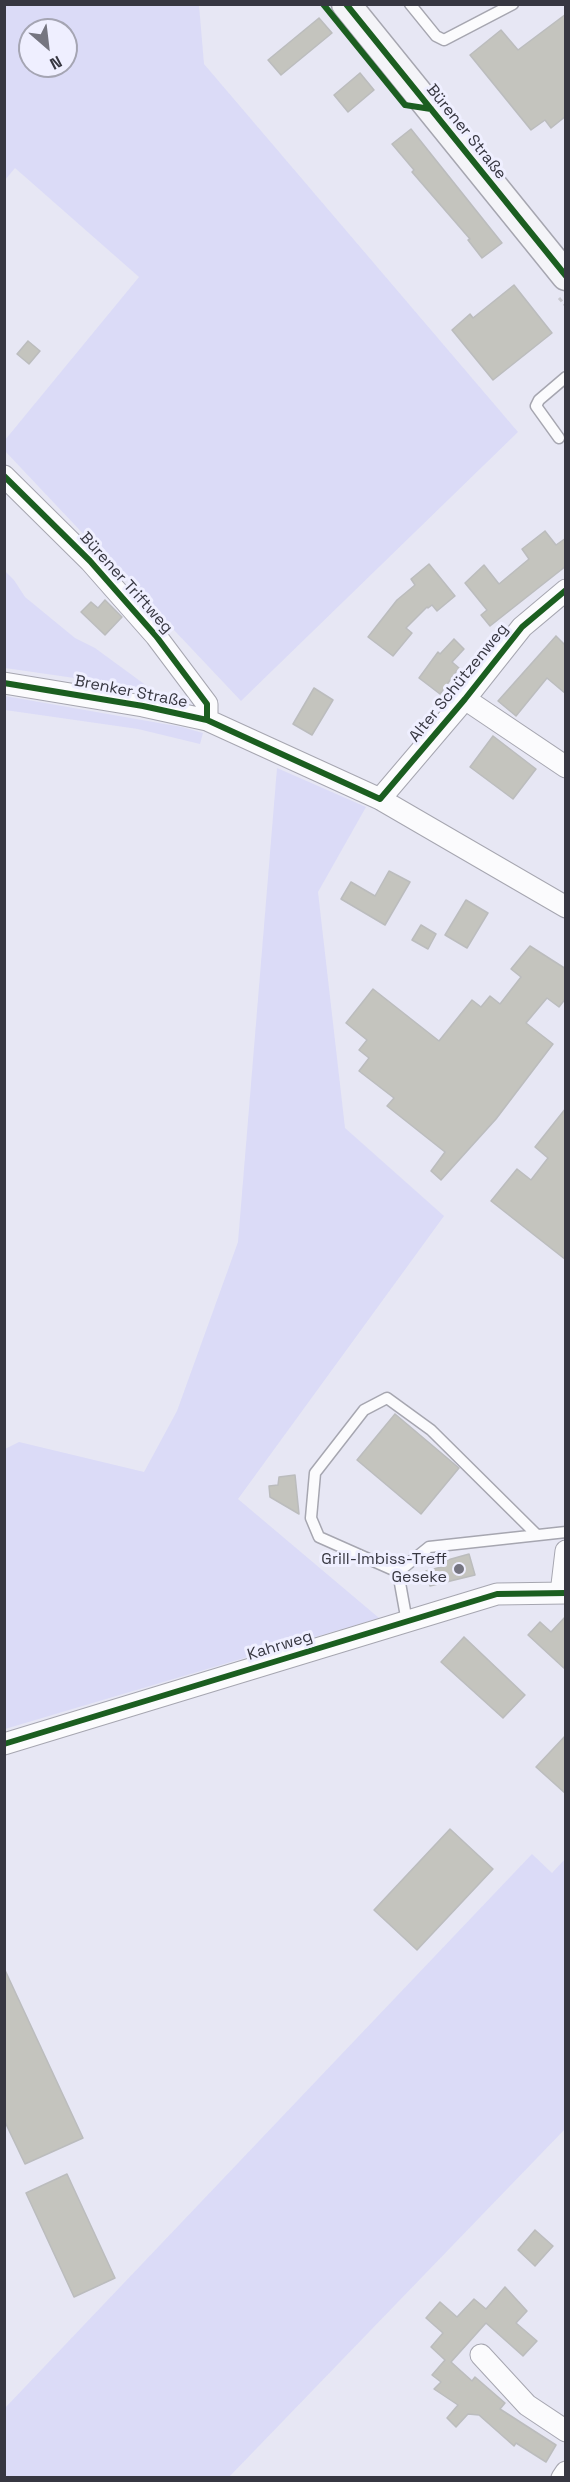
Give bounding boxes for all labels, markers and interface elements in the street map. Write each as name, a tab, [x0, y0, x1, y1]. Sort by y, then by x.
north arrow	[18, 18, 78, 78]
text: N	[46, 51, 65, 74]
street label: Bürener Straße	[422, 81, 510, 183]
street label: Bürener Triftweg	[75, 528, 177, 638]
street label: Alter Schützenweg	[405, 620, 513, 746]
street label: Brenker Straße	[73, 672, 189, 712]
place label: Grill-Imbiss-Treff Geseke	[321, 1550, 447, 1588]
marker: Grill-Imbiss-Treff Geseke	[452, 1562, 466, 1576]
street label: Kahrweg	[245, 1627, 315, 1665]

